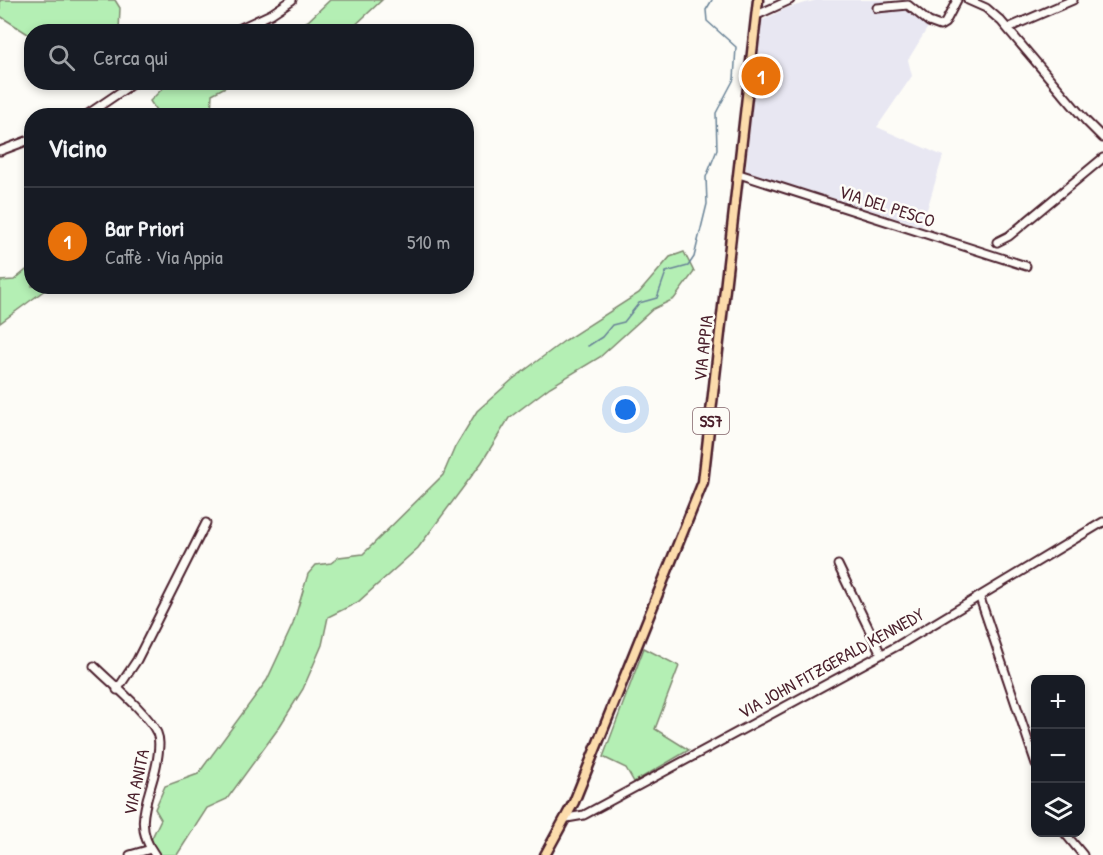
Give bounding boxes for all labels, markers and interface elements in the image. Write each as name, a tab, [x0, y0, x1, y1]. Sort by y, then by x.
search box	[24, 24, 474, 90]
icon: search	[45, 41, 78, 74]
text: Cerca qui	[93, 42, 168, 72]
pin: 1	[742, 54, 780, 98]
text: Vicino	[48, 130, 107, 165]
street label: VIA DEL PESCO	[836, 179, 938, 233]
text: Bar Priori	[105, 213, 185, 243]
text: 1	[64, 228, 71, 255]
text: 510 m	[407, 228, 450, 255]
text: Caffè · Via Appia	[105, 243, 223, 270]
street label: VIA APPIA	[687, 313, 719, 382]
your location	[611, 395, 640, 424]
road number: SS7	[693, 408, 729, 434]
street label: VIA JOHN FITZGERALD KENNEDY	[734, 601, 928, 724]
map controls	[1031, 675, 1085, 837]
button: +	[1031, 675, 1085, 729]
button: −	[1031, 729, 1085, 783]
street label: VIA ANITA	[117, 746, 155, 817]
button: layers	[1031, 783, 1085, 837]

